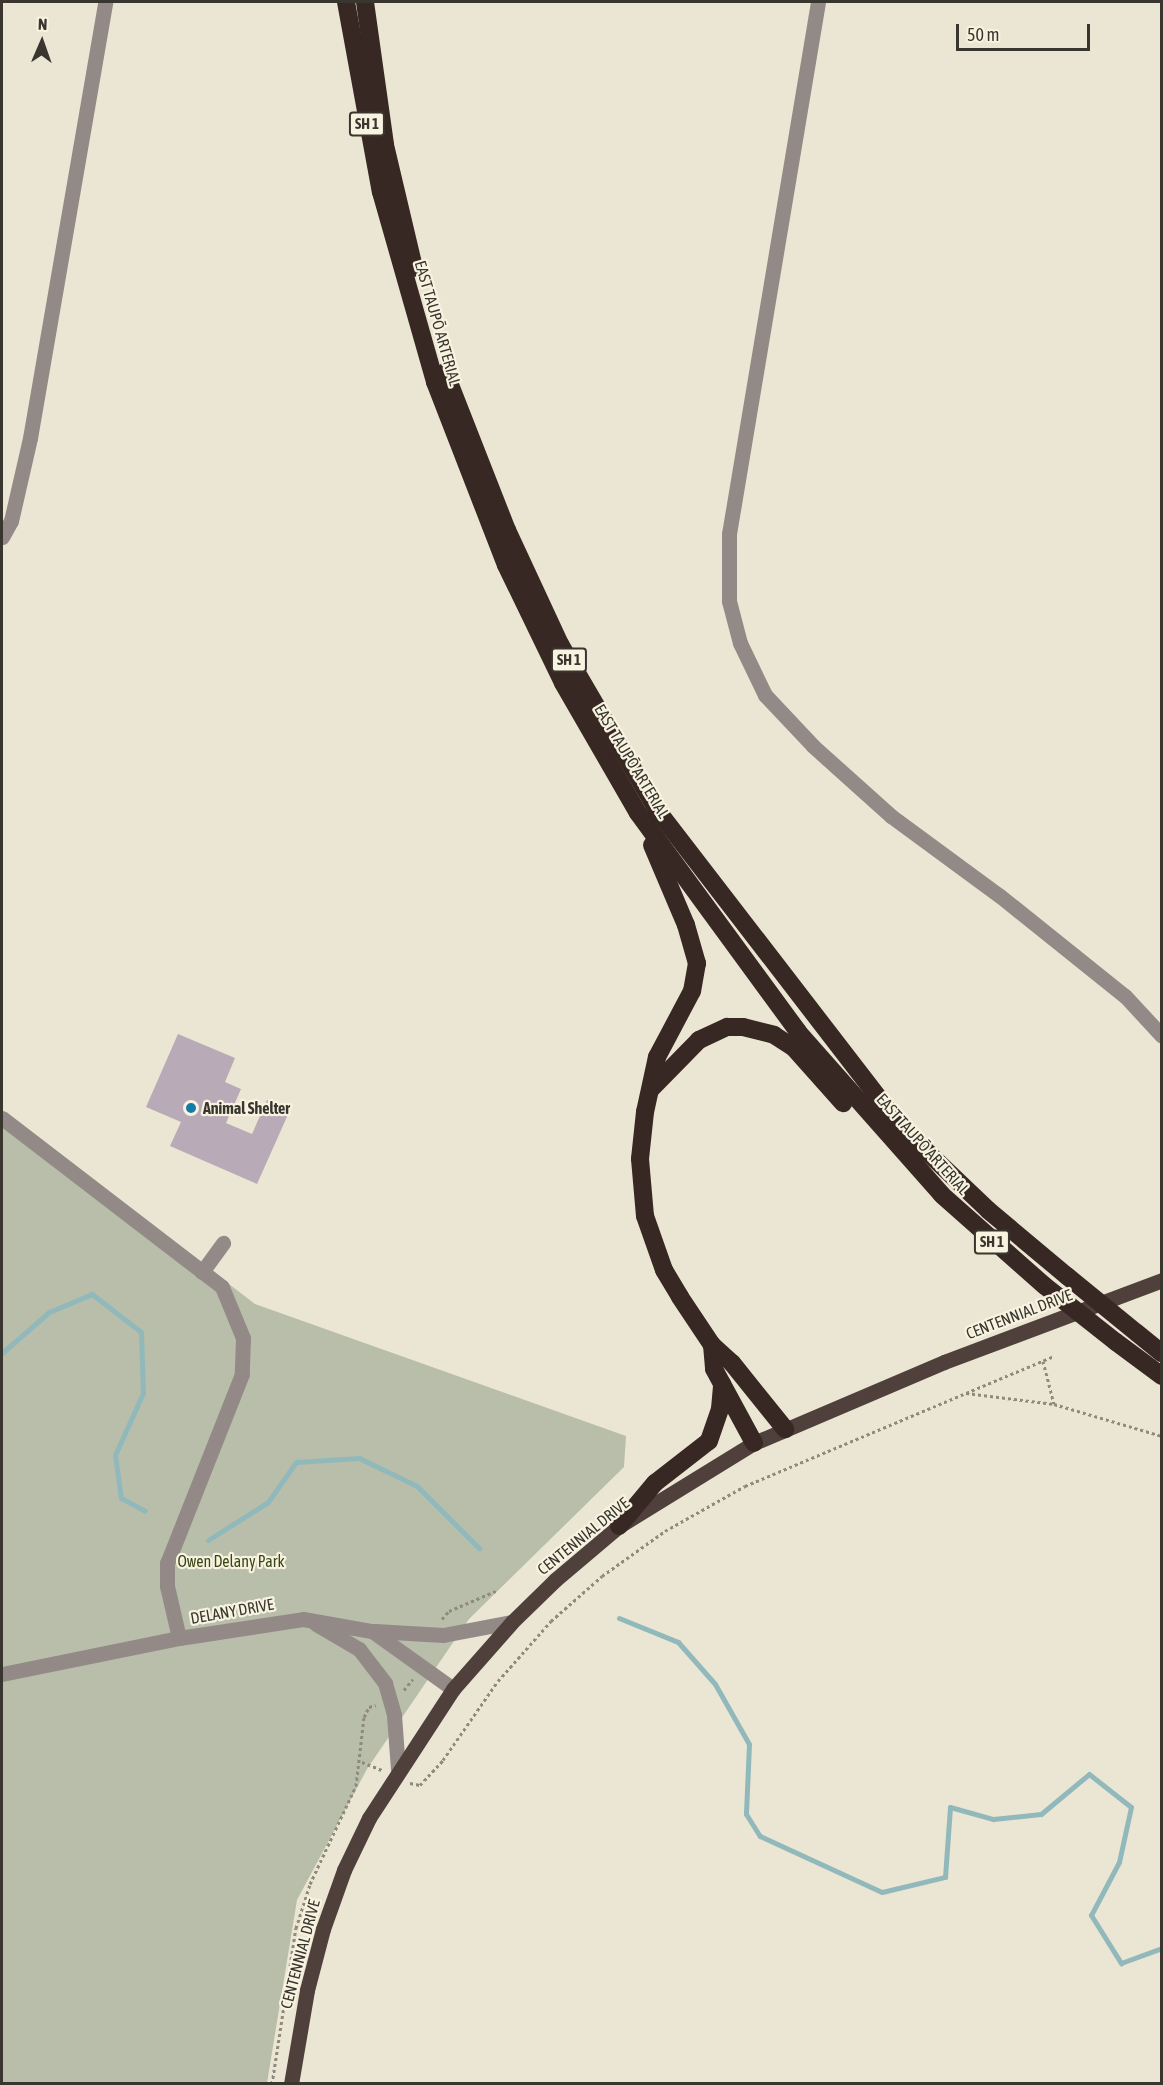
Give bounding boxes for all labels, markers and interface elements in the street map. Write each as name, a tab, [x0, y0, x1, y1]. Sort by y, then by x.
north arrow	[12, 12, 72, 72]
scale bar	[959, 12, 1092, 50]
text: N	[38, 15, 48, 33]
text: 50 m	[967, 24, 999, 45]
road number: SH 1	[348, 112, 386, 136]
street label: EAST TAUPŌ ARTERIAL	[411, 258, 465, 388]
road number: SH 1	[550, 648, 588, 672]
street label: EAST TAUPŌ ARTERIAL	[590, 701, 674, 821]
street label: EAST TAUPŌ ARTERIAL	[873, 1089, 973, 1199]
place label: Animal Shelter	[203, 1098, 290, 1118]
marker: Animal Shelter	[184, 1101, 198, 1115]
road number: SH 1	[972, 1230, 1012, 1254]
street label: CENTENNIAL DRIVE	[963, 1285, 1075, 1343]
street label: CENTENNIAL DRIVE	[533, 1493, 633, 1579]
park label: Owen Delany Park	[177, 1551, 285, 1571]
street label: DELANY DRIVE	[189, 1594, 275, 1628]
street label: CENTENNIAL DRIVE	[276, 1897, 324, 2011]

